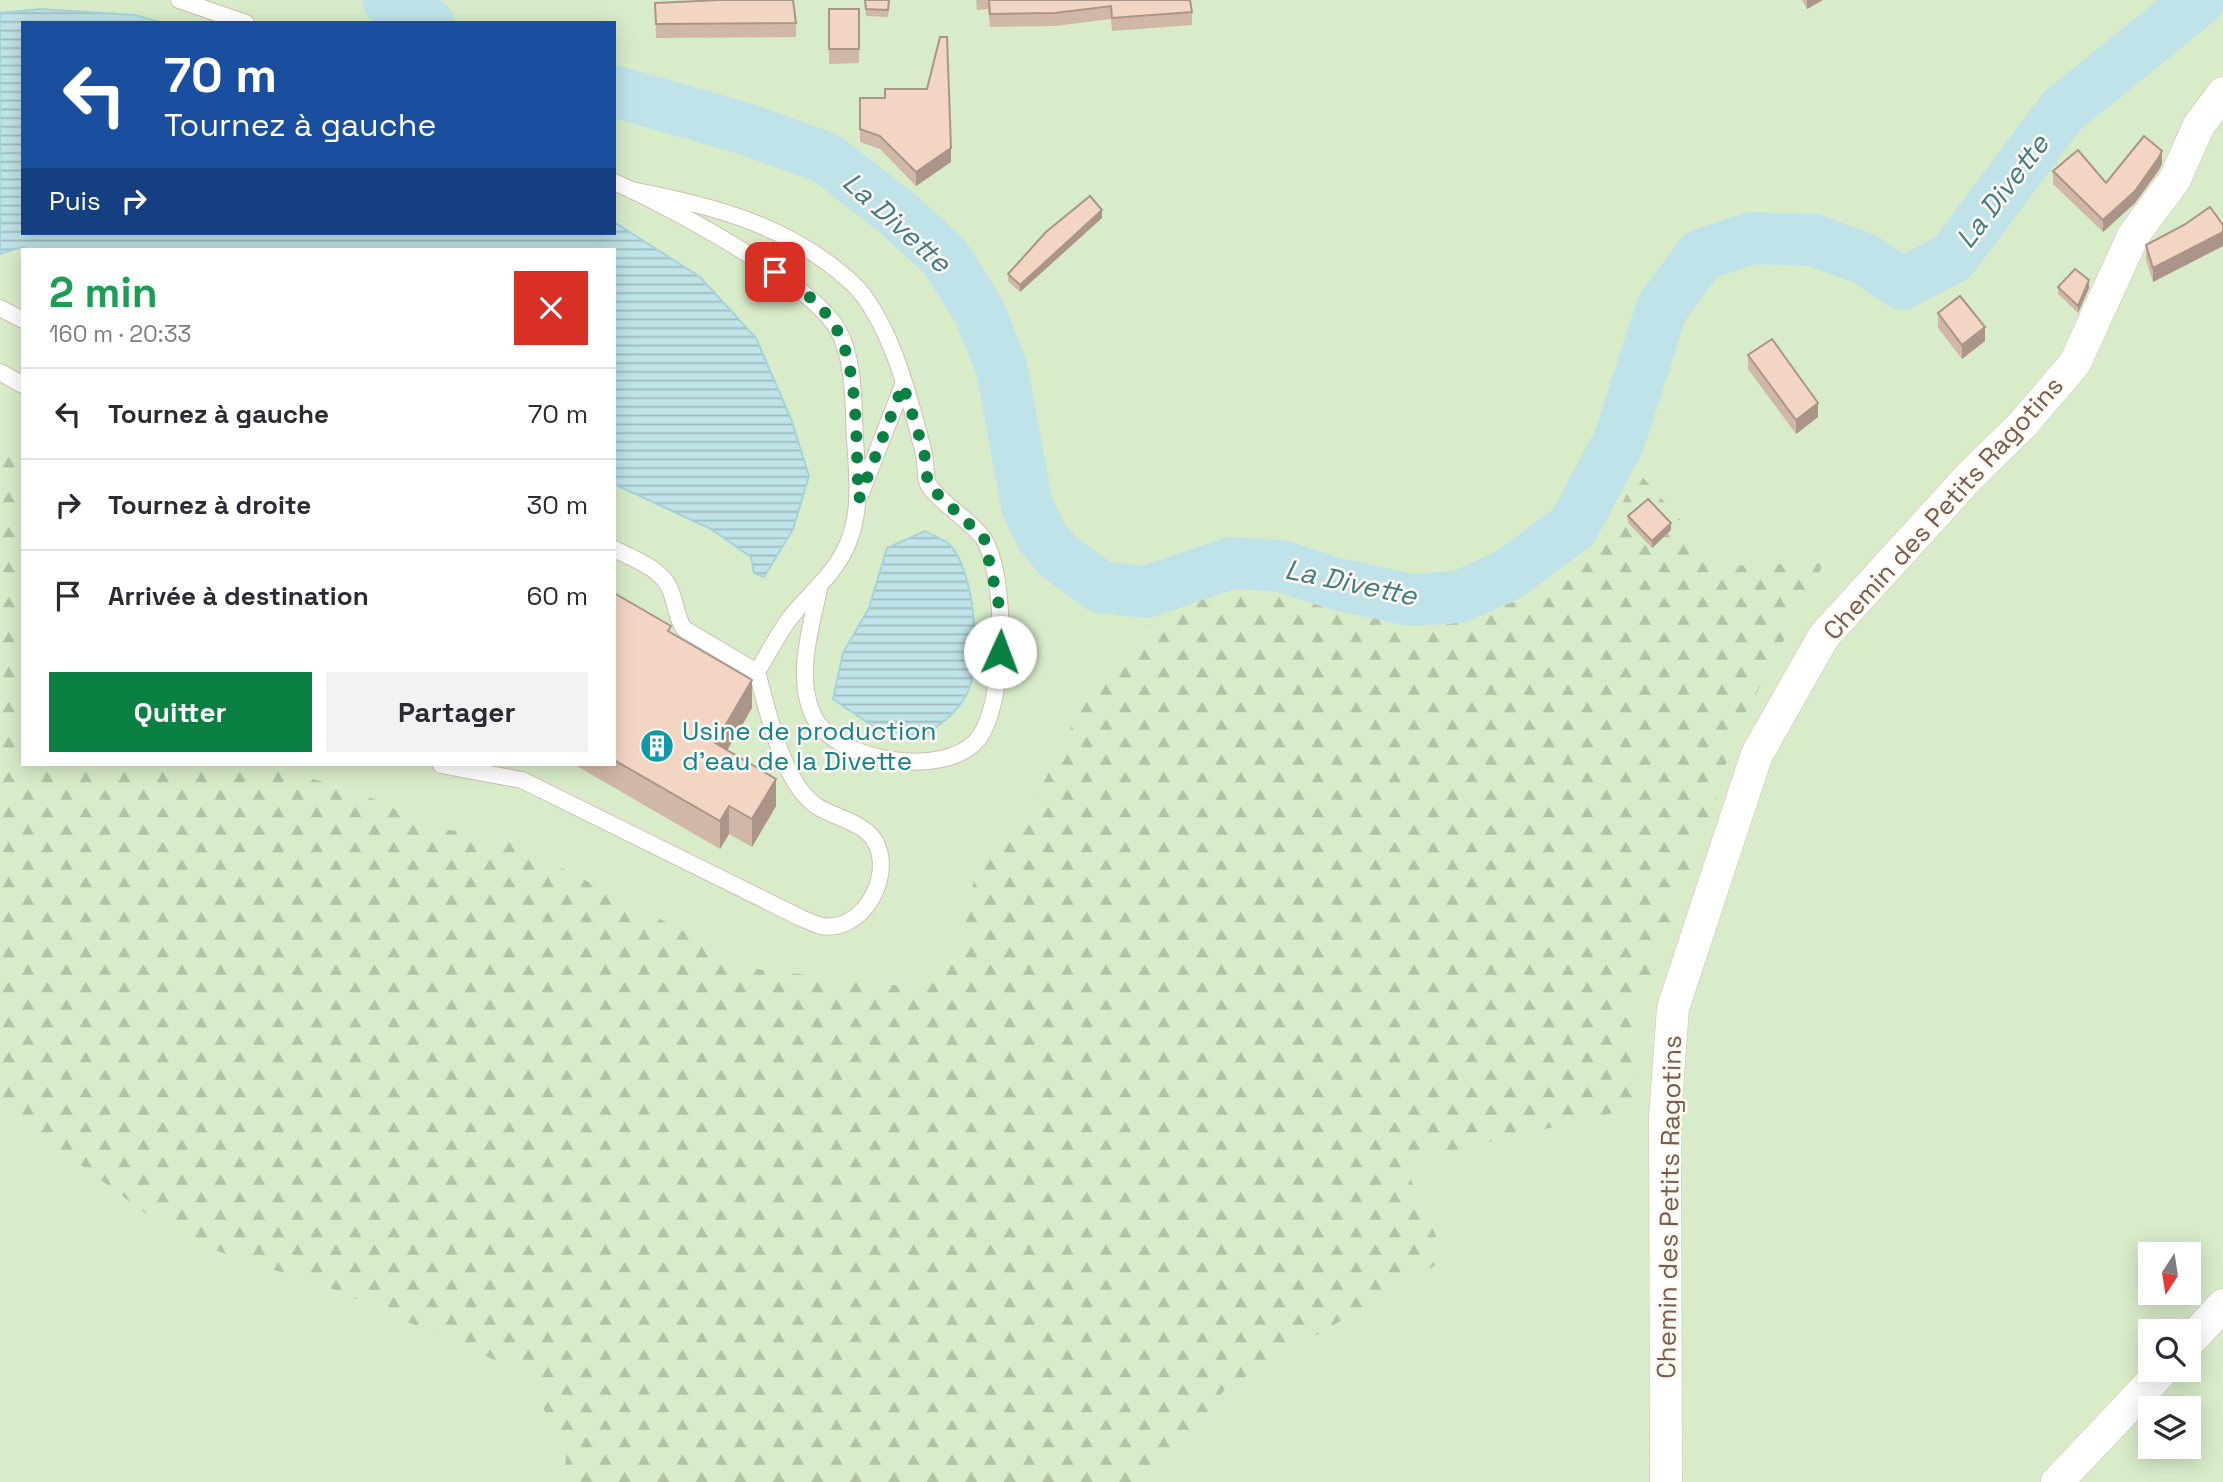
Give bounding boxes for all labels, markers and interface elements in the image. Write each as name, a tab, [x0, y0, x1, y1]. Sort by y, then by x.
text: 70 m	[164, 44, 277, 106]
icon: left	[49, 49, 140, 140]
text: Tournez à gauche	[164, 105, 436, 145]
water label: La Divette	[1947, 126, 2057, 255]
water label: La Divette	[835, 164, 960, 281]
icon: right	[115, 182, 153, 220]
text: Puis	[49, 184, 101, 218]
pin	[745, 242, 805, 302]
icon: arrive	[756, 253, 794, 291]
text: 2 min	[49, 266, 158, 319]
button: close	[514, 271, 588, 345]
text: 160 m · 20:33	[49, 319, 191, 349]
street label: Chemin des Petits Ragotins	[1815, 369, 2071, 647]
icon: left	[49, 395, 87, 433]
text: Tournez à gauche	[108, 397, 329, 431]
text: 70 m	[528, 397, 588, 431]
icon: right	[49, 486, 87, 524]
text: Tournez à droite	[108, 488, 311, 522]
text: 30 m	[527, 488, 588, 522]
water label: La Divette	[1282, 551, 1421, 614]
icon: arrive	[49, 577, 87, 615]
text: Arrivée à destination	[108, 579, 369, 613]
text: 60 m	[526, 579, 588, 613]
position arrow	[963, 615, 1037, 689]
button: Quitter	[49, 672, 312, 752]
button: Partager	[326, 672, 588, 752]
place label: Usine de production d'eau de la Divette	[682, 714, 936, 778]
building icon: Usine de production d'eau de la Divette	[638, 727, 676, 765]
street label: Chemin des Petits Ragotins	[1649, 1035, 1689, 1379]
north arrow	[2138, 1242, 2202, 1306]
map controls	[2138, 1242, 2201, 1459]
button: search	[2138, 1319, 2201, 1382]
button: layers	[2138, 1396, 2201, 1459]

